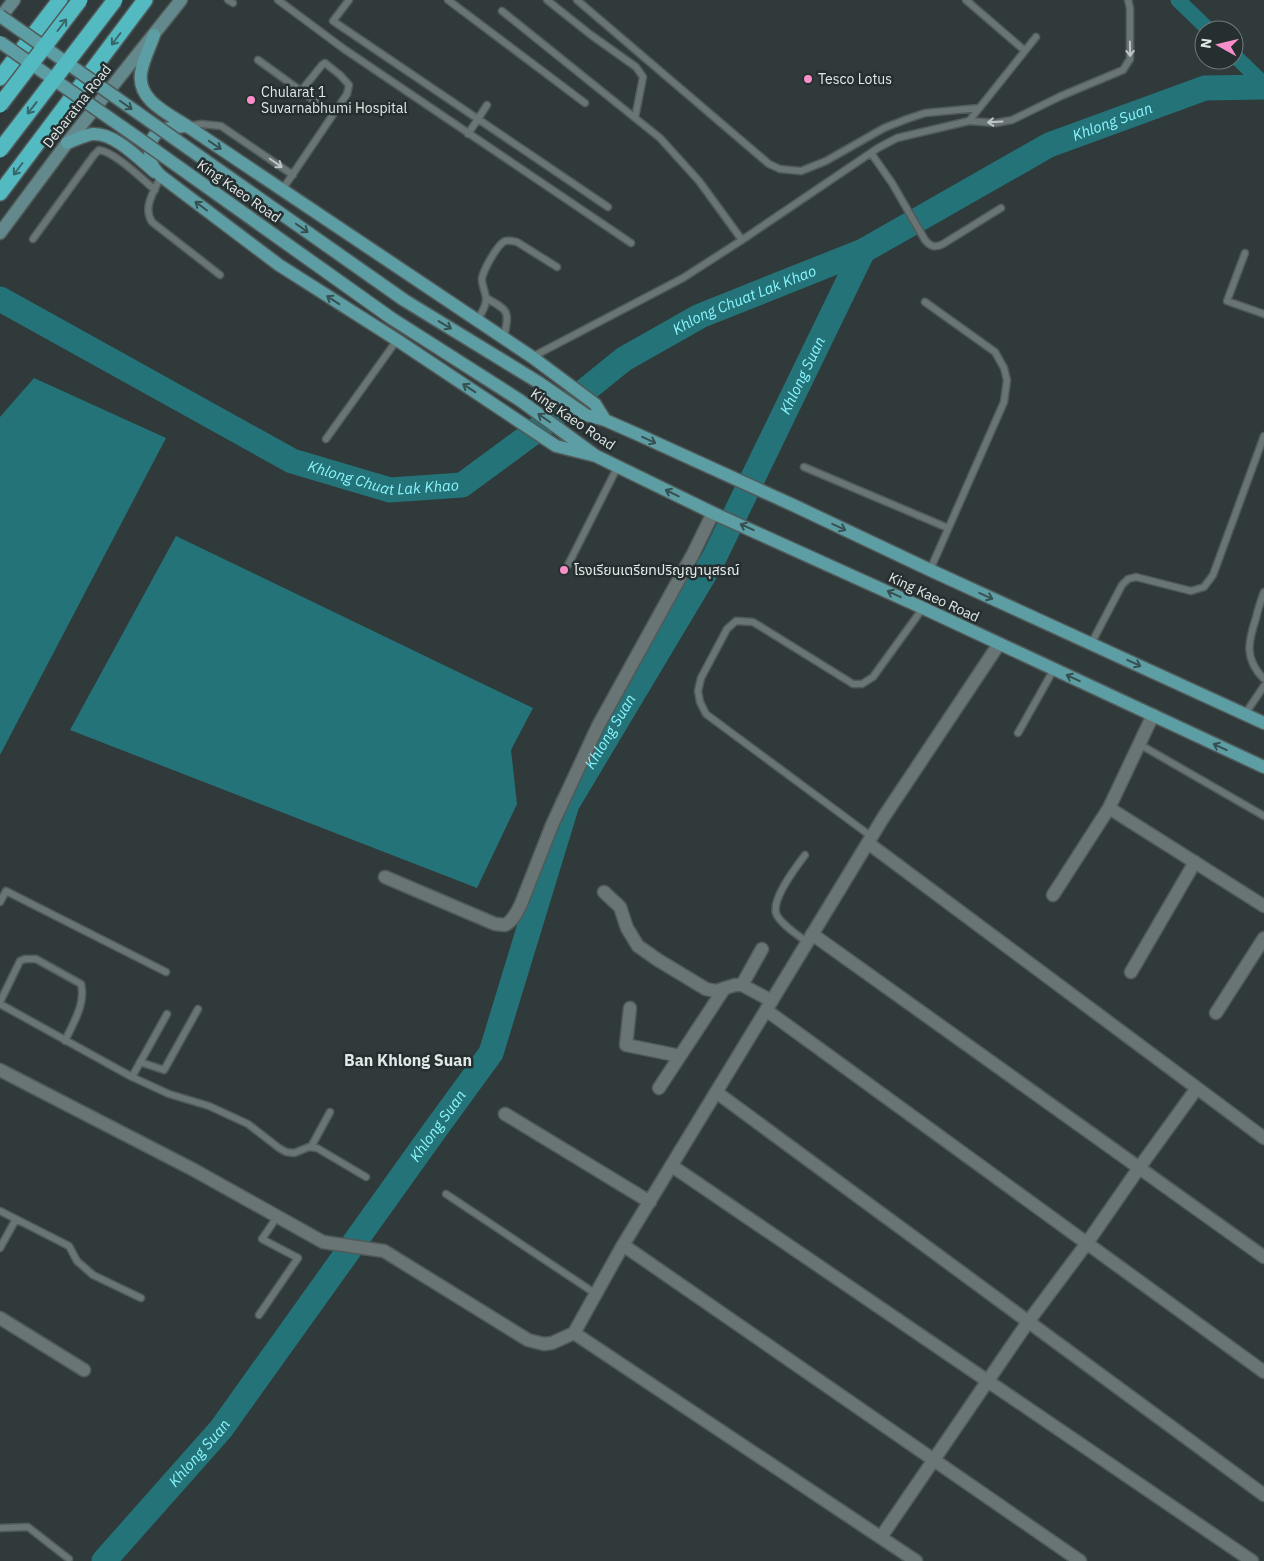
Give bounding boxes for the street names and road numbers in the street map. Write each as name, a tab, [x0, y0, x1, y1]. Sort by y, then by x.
street label: Debaratna Road	[39, 61, 115, 151]
street label: King Kaeo Road	[194, 155, 284, 227]
street label: King Kaeo Road	[527, 384, 619, 454]
street label: King Kaeo Road	[886, 568, 982, 626]

